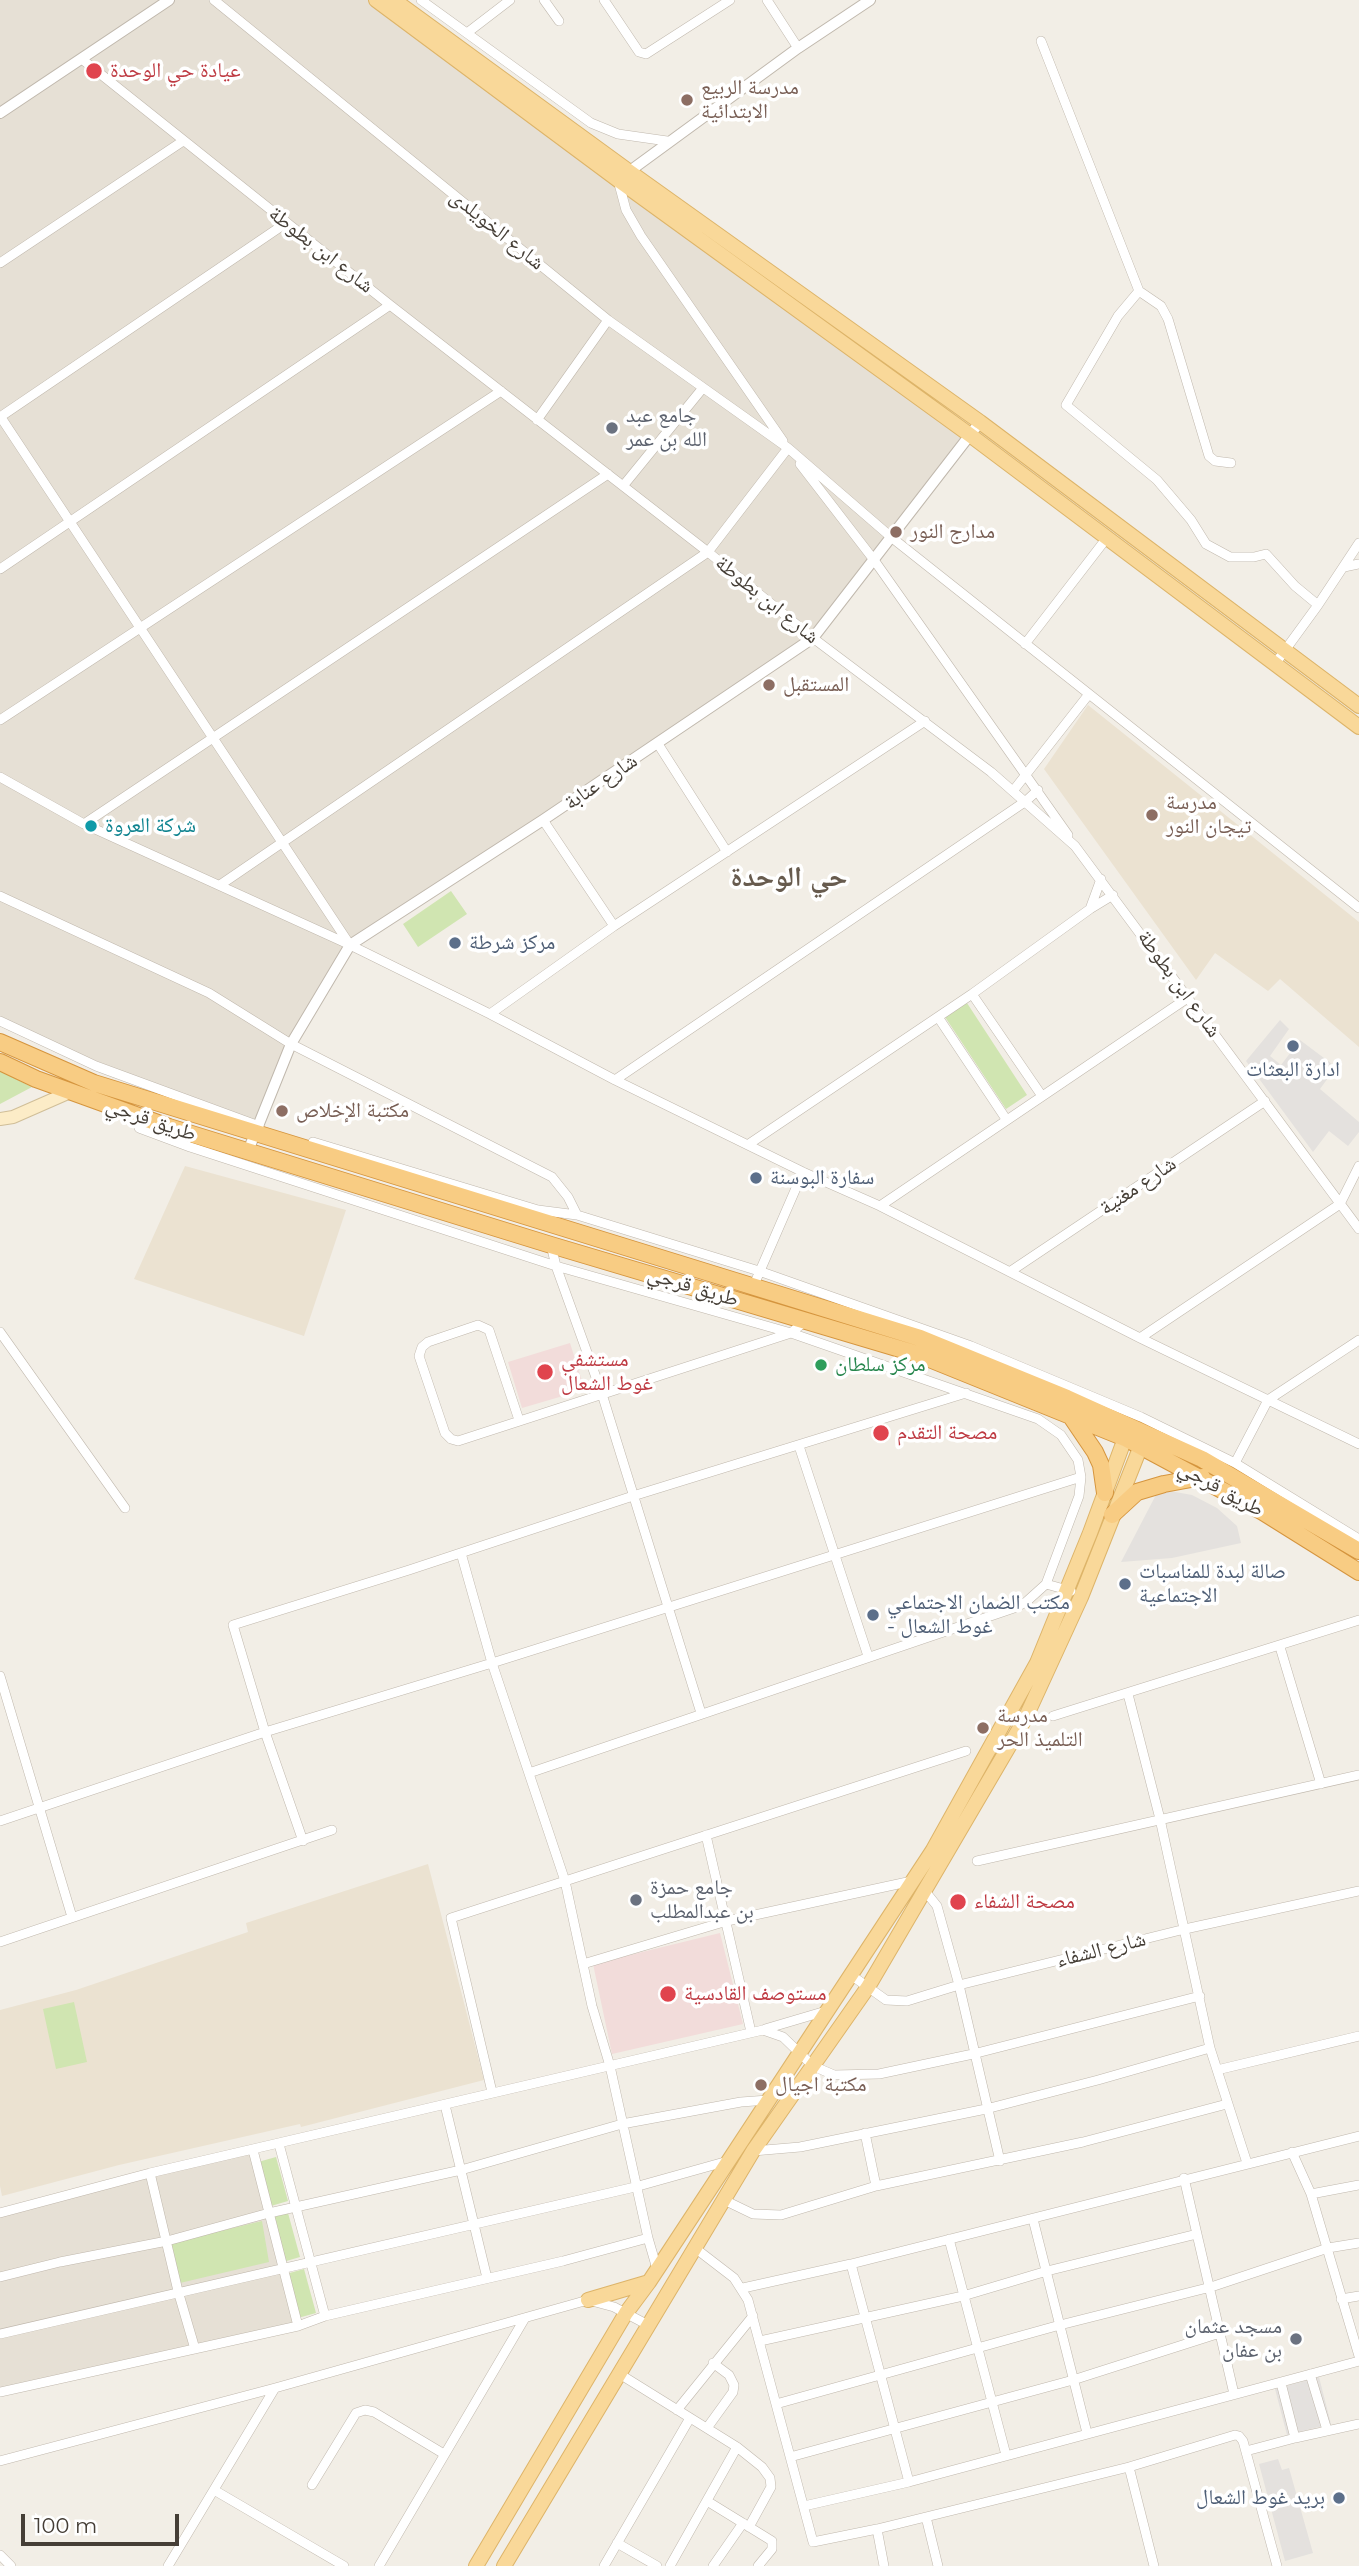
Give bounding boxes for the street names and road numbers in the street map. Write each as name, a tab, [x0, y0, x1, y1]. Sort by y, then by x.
street label: شارع الخويلدى	[445, 184, 549, 276]
street label: شارع ابن بطوطة	[264, 201, 378, 299]
street label: شارع ابن بطوطة	[710, 551, 824, 649]
street label: شارع عنابة	[560, 748, 642, 816]
street label: شارع ابن بطوطة	[1132, 926, 1226, 1042]
street label: طريق قرجي	[103, 1093, 199, 1147]
street label: شارع مغنية	[1095, 1151, 1181, 1221]
street label: طريق قرجي	[645, 1261, 741, 1313]
street label: طريق قرجي	[1174, 1455, 1268, 1523]
street label: شارع الشفاء	[1054, 1927, 1148, 1973]

